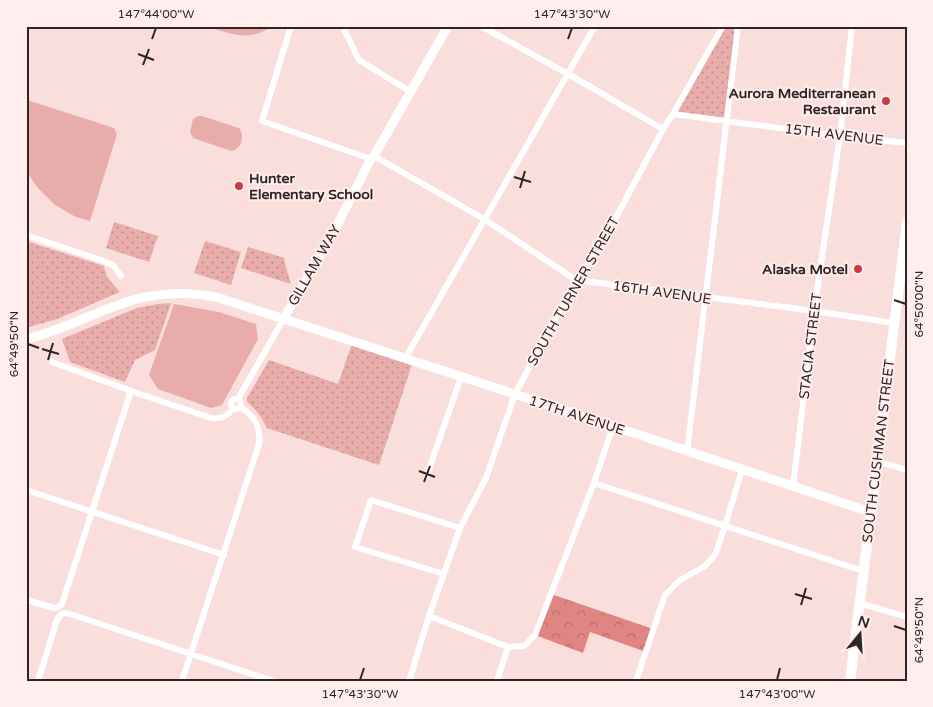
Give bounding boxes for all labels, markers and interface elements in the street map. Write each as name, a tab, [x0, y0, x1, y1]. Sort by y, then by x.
text: 147°44'00"W	[118, 7, 194, 21]
text: 147°43'30"W	[534, 7, 610, 21]
place label: Aurora Mediterranean Restaurant	[729, 85, 877, 118]
marker: Aurora Mediterranean Restaurant	[880, 95, 892, 107]
street label: 15TH AVENUE	[783, 120, 884, 149]
place label: Hunter Elementary School	[249, 170, 373, 203]
marker: Hunter Elementary School	[233, 180, 245, 192]
street label: SOUTH TURNER STREET	[524, 213, 623, 369]
street label: GILLAM WAY	[284, 222, 345, 309]
place label: Alaska Motel	[762, 261, 848, 278]
marker: Alaska Motel	[852, 263, 864, 275]
text: 64°50'00"N	[912, 271, 926, 338]
street label: 16TH AVENUE	[611, 277, 712, 308]
street label: STACIA STREET	[796, 292, 825, 400]
text: 64°49'50"N	[7, 311, 21, 377]
street label: SOUTH CUSHMAN STREET	[859, 358, 898, 544]
street label: 17TH AVENUE	[527, 392, 627, 439]
text: 64°49'50"N	[912, 597, 926, 663]
north arrow	[836, 610, 886, 660]
text: N	[856, 612, 872, 632]
text: 147°43'30"W	[322, 687, 398, 701]
text: 147°43'00"W	[739, 687, 815, 701]

